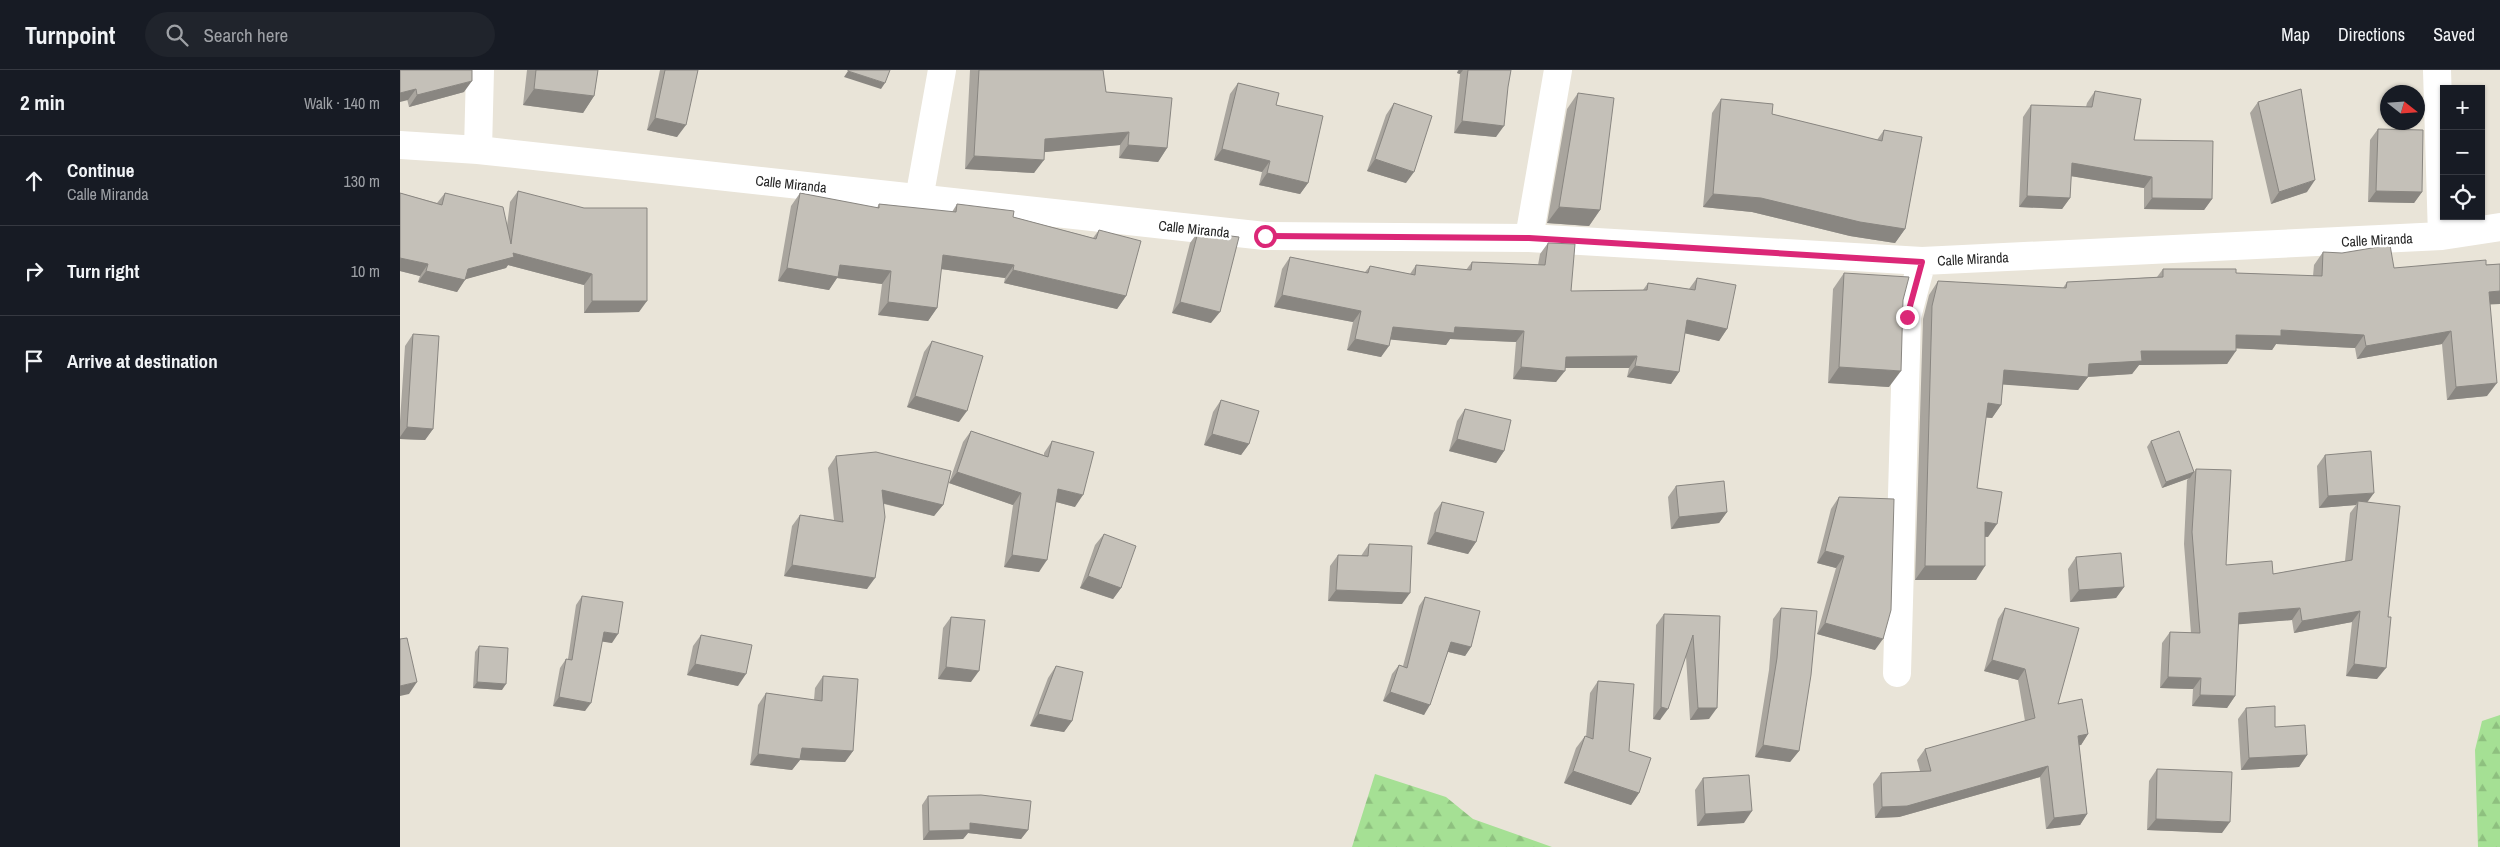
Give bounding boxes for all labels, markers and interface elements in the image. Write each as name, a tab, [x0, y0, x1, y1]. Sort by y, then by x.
search box	[145, 12, 495, 57]
text: Turnpoint	[25, 19, 115, 51]
icon: search	[163, 21, 191, 49]
text: Search here	[203, 22, 288, 48]
text: Map	[2281, 22, 2310, 47]
text: Directions	[2338, 22, 2405, 47]
text: Saved	[2433, 22, 2475, 47]
north arrow	[2380, 85, 2425, 130]
map controls	[2440, 85, 2485, 220]
button: +	[2440, 85, 2485, 130]
text: 2 min	[20, 88, 65, 117]
text: Walk · 140 m	[304, 92, 380, 114]
button: −	[2440, 130, 2485, 175]
text: Continue	[67, 157, 135, 183]
icon: ahead	[20, 167, 48, 195]
text: 130 m	[344, 170, 380, 192]
street label: Calle Miranda	[755, 171, 828, 197]
button: locate	[2440, 175, 2485, 220]
text: Calle Miranda	[67, 183, 149, 205]
street label: Calle Miranda	[1158, 216, 1231, 242]
route start	[1254, 225, 1277, 248]
street label: Calle Miranda	[2341, 229, 2414, 251]
street label: Calle Miranda	[1937, 248, 2010, 270]
icon: right	[20, 257, 48, 285]
text: Turn right	[67, 258, 139, 284]
text: 10 m	[351, 260, 380, 282]
route end	[1896, 306, 1919, 329]
icon: arrive	[20, 347, 48, 375]
text: Arrive at destination	[67, 348, 218, 374]

